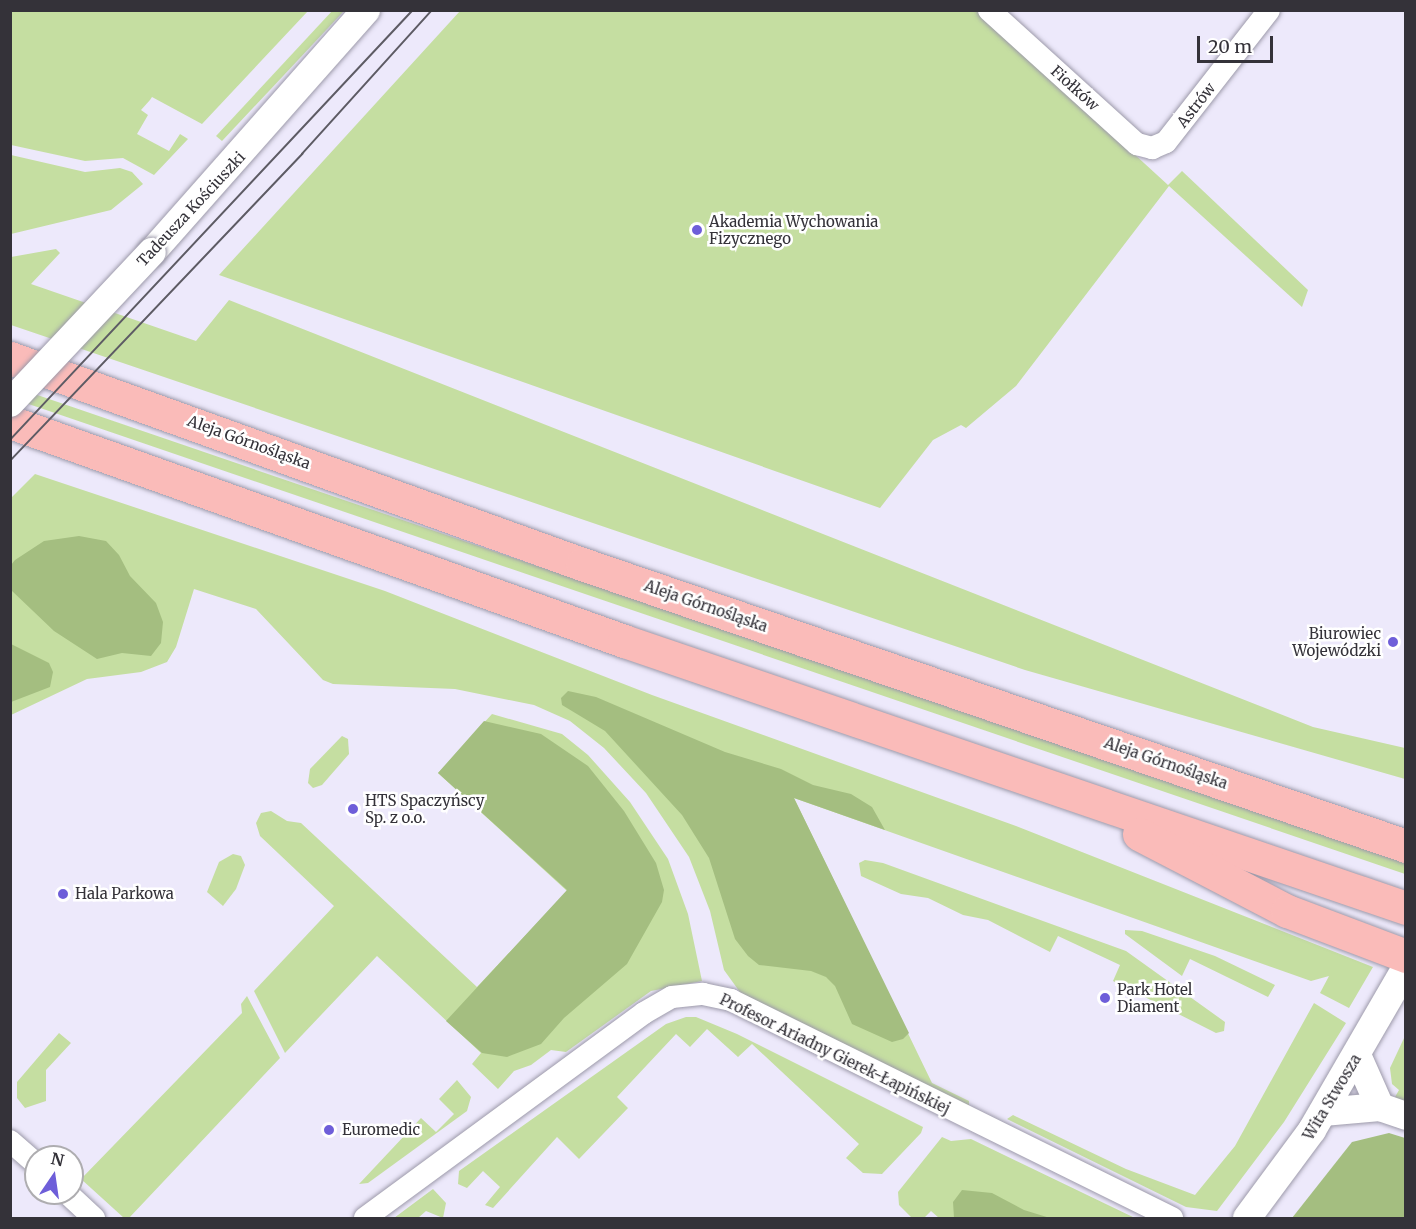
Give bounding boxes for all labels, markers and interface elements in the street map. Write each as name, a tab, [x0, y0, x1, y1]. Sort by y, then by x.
scale bar	[1200, 24, 1276, 62]
text: 20 m	[1208, 35, 1252, 58]
street label: Fiołków	[1047, 62, 1103, 114]
street label: Astrów	[1173, 79, 1219, 131]
street label: Tadeusza Kościuszki	[133, 148, 249, 270]
place label: Akademia Wychowania Fizycznego	[709, 212, 878, 247]
marker: Akademia Wychowania Fizycznego	[690, 223, 704, 237]
street label: Aleja Górnośląska	[185, 411, 313, 473]
street label: Aleja Górnośląska	[642, 576, 770, 636]
place label: Biurowiec Wojewódzki	[1292, 624, 1381, 659]
marker: Biurowiec Wojewódzki	[1386, 635, 1400, 649]
street label: Aleja Górnośląska	[1102, 733, 1230, 793]
place label: HTS Spaczyńscy Sp. z o.o.	[365, 791, 484, 826]
marker: HTS Spaczyńscy Sp. z o.o.	[346, 802, 360, 816]
place label: Hala Parkowa	[75, 885, 174, 903]
marker: Hala Parkowa	[56, 887, 70, 901]
place label: Park Hotel Diament	[1117, 980, 1192, 1015]
street label: Profesor Ariadny Gierek-Łapińskiej	[717, 990, 953, 1118]
marker: Park Hotel Diament	[1098, 991, 1112, 1005]
street label: Wita Stwosza	[1299, 1051, 1365, 1143]
marker: Euromedic	[320, 1121, 338, 1139]
place label: Euromedic	[342, 1121, 420, 1139]
north arrow	[24, 1145, 84, 1205]
text: N	[49, 1148, 66, 1171]

